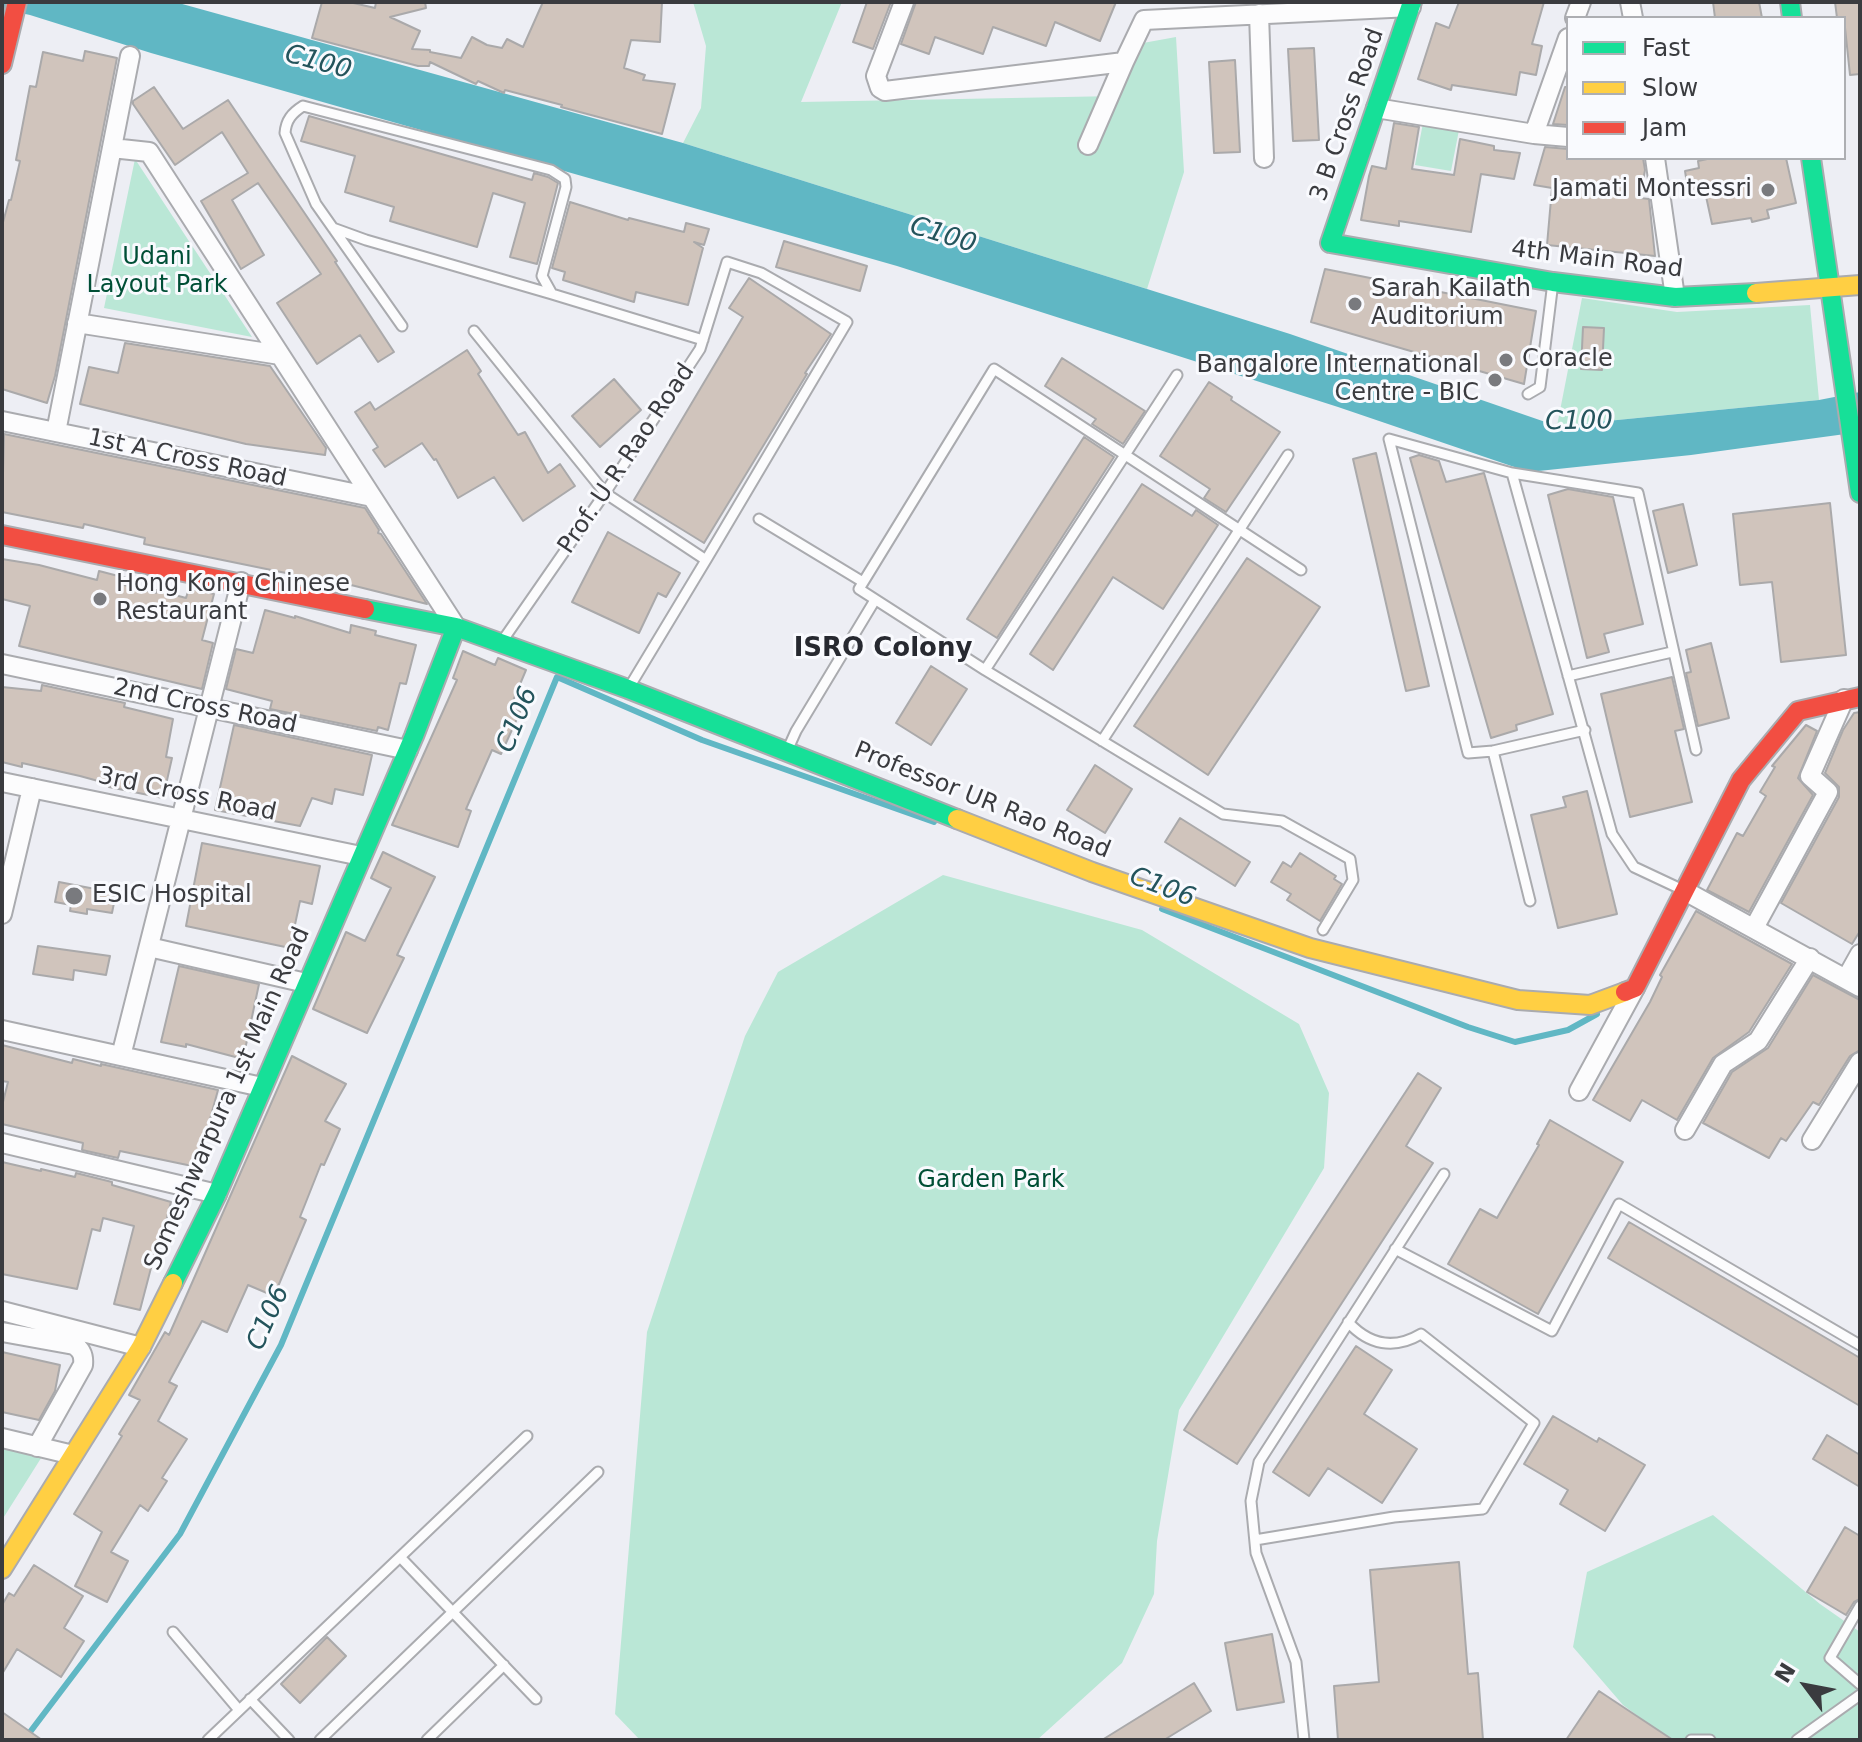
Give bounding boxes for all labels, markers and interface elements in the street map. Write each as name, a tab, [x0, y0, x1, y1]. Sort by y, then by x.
legend	[1566, 16, 1846, 160]
street label: 3 B Cross Road	[1305, 25, 1391, 205]
text: Fast	[1642, 34, 1690, 62]
water label: C100	[281, 39, 355, 87]
text: Slow	[1642, 74, 1698, 102]
text: Jam	[1642, 114, 1687, 142]
place label: Jamati Montessri	[1552, 176, 1752, 204]
marker: Jamati Montessri	[1759, 181, 1777, 199]
water label: C100	[906, 211, 980, 261]
street label: 4th Main Road	[1510, 235, 1684, 285]
park label: Udani Layout Park	[86, 244, 228, 300]
place label: Sarah Kailath Auditorium	[1371, 276, 1531, 332]
marker: Sarah Kailath Auditorium	[1346, 295, 1364, 313]
place label: Coracle	[1522, 346, 1613, 374]
marker: Coracle	[1497, 351, 1515, 369]
place label: Bangalore International Centre - BIC	[1196, 352, 1479, 408]
street label: Prof. U R Rao Road	[553, 359, 701, 559]
marker: Bangalore International Centre - BIC	[1486, 371, 1504, 389]
water label: C100	[1545, 406, 1613, 438]
street label: 1st A Cross Road	[85, 424, 289, 494]
place label: Hong Kong Chinese Restaurant	[116, 571, 350, 627]
marker: Hong Kong Chinese Restaurant	[91, 590, 109, 608]
district label: ISRO Colony	[794, 633, 972, 665]
street label: 2nd Cross Road	[111, 673, 299, 741]
water label: C106	[491, 683, 545, 757]
street label: Professor UR Rao Road	[850, 736, 1114, 866]
street label: 3rd Cross Road	[95, 762, 279, 828]
water label: C106	[1125, 861, 1199, 915]
place label: ESIC Hospital	[92, 882, 252, 910]
marker: ESIC Hospital	[63, 885, 85, 907]
street label: Someshwarpura 1st Main Road	[139, 923, 317, 1275]
park label: Garden Park	[917, 1167, 1065, 1195]
water label: C106	[241, 1281, 297, 1355]
north arrow	[1766, 1646, 1846, 1726]
text: N	[1770, 1659, 1801, 1687]

